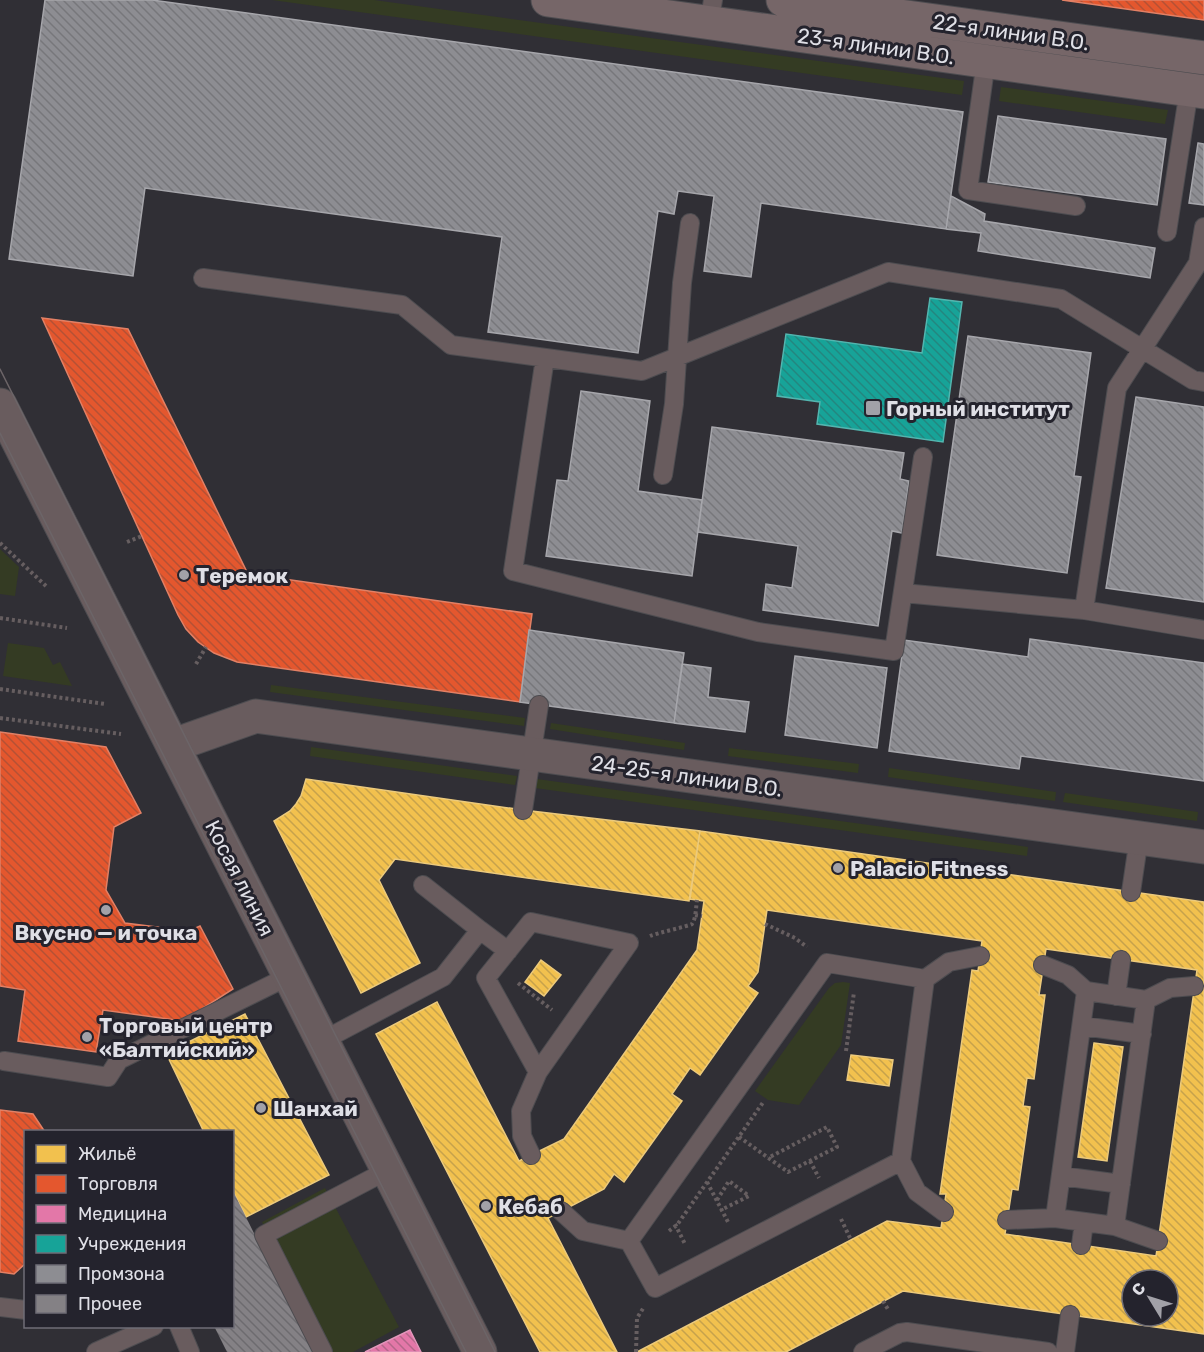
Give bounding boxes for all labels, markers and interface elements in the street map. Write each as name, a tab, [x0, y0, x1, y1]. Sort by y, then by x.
street label: 22-я линии В.О.	[931, 9, 1091, 55]
street label: 23-я линии В.О.	[796, 23, 956, 69]
place label: Горный институт	[886, 396, 1070, 421]
marker: Горный институт	[864, 399, 882, 417]
place label: Теремок	[196, 563, 288, 588]
marker: Теремок	[177, 568, 191, 582]
street label: 24-25-я линии В.О.	[590, 750, 784, 802]
street label: Косая линия	[200, 816, 280, 940]
place label: Palacio Fitness	[850, 856, 1008, 881]
marker: Palacio Fitness	[831, 861, 845, 875]
marker: Вкусно — и точка	[99, 903, 113, 917]
place label: Вкусно — и точка	[14, 920, 198, 945]
place label: Торговый центр «Балтийский»	[99, 1013, 273, 1062]
marker: Торговый центр «Балтийский»	[80, 1030, 94, 1044]
place label: Шанхай	[273, 1096, 358, 1121]
marker: Шанхай	[254, 1101, 268, 1115]
legend	[24, 1130, 234, 1328]
text: Жильё	[78, 1143, 136, 1165]
text: Торговля	[78, 1173, 158, 1195]
place label: Кебаб	[498, 1194, 563, 1219]
marker: Кебаб	[479, 1199, 493, 1213]
text: Медицина	[78, 1203, 167, 1225]
text: Учреждения	[78, 1233, 186, 1255]
text: Промзона	[78, 1263, 165, 1285]
north arrow	[1120, 1268, 1180, 1328]
text: С	[1128, 1279, 1150, 1299]
text: Прочее	[78, 1293, 142, 1315]

